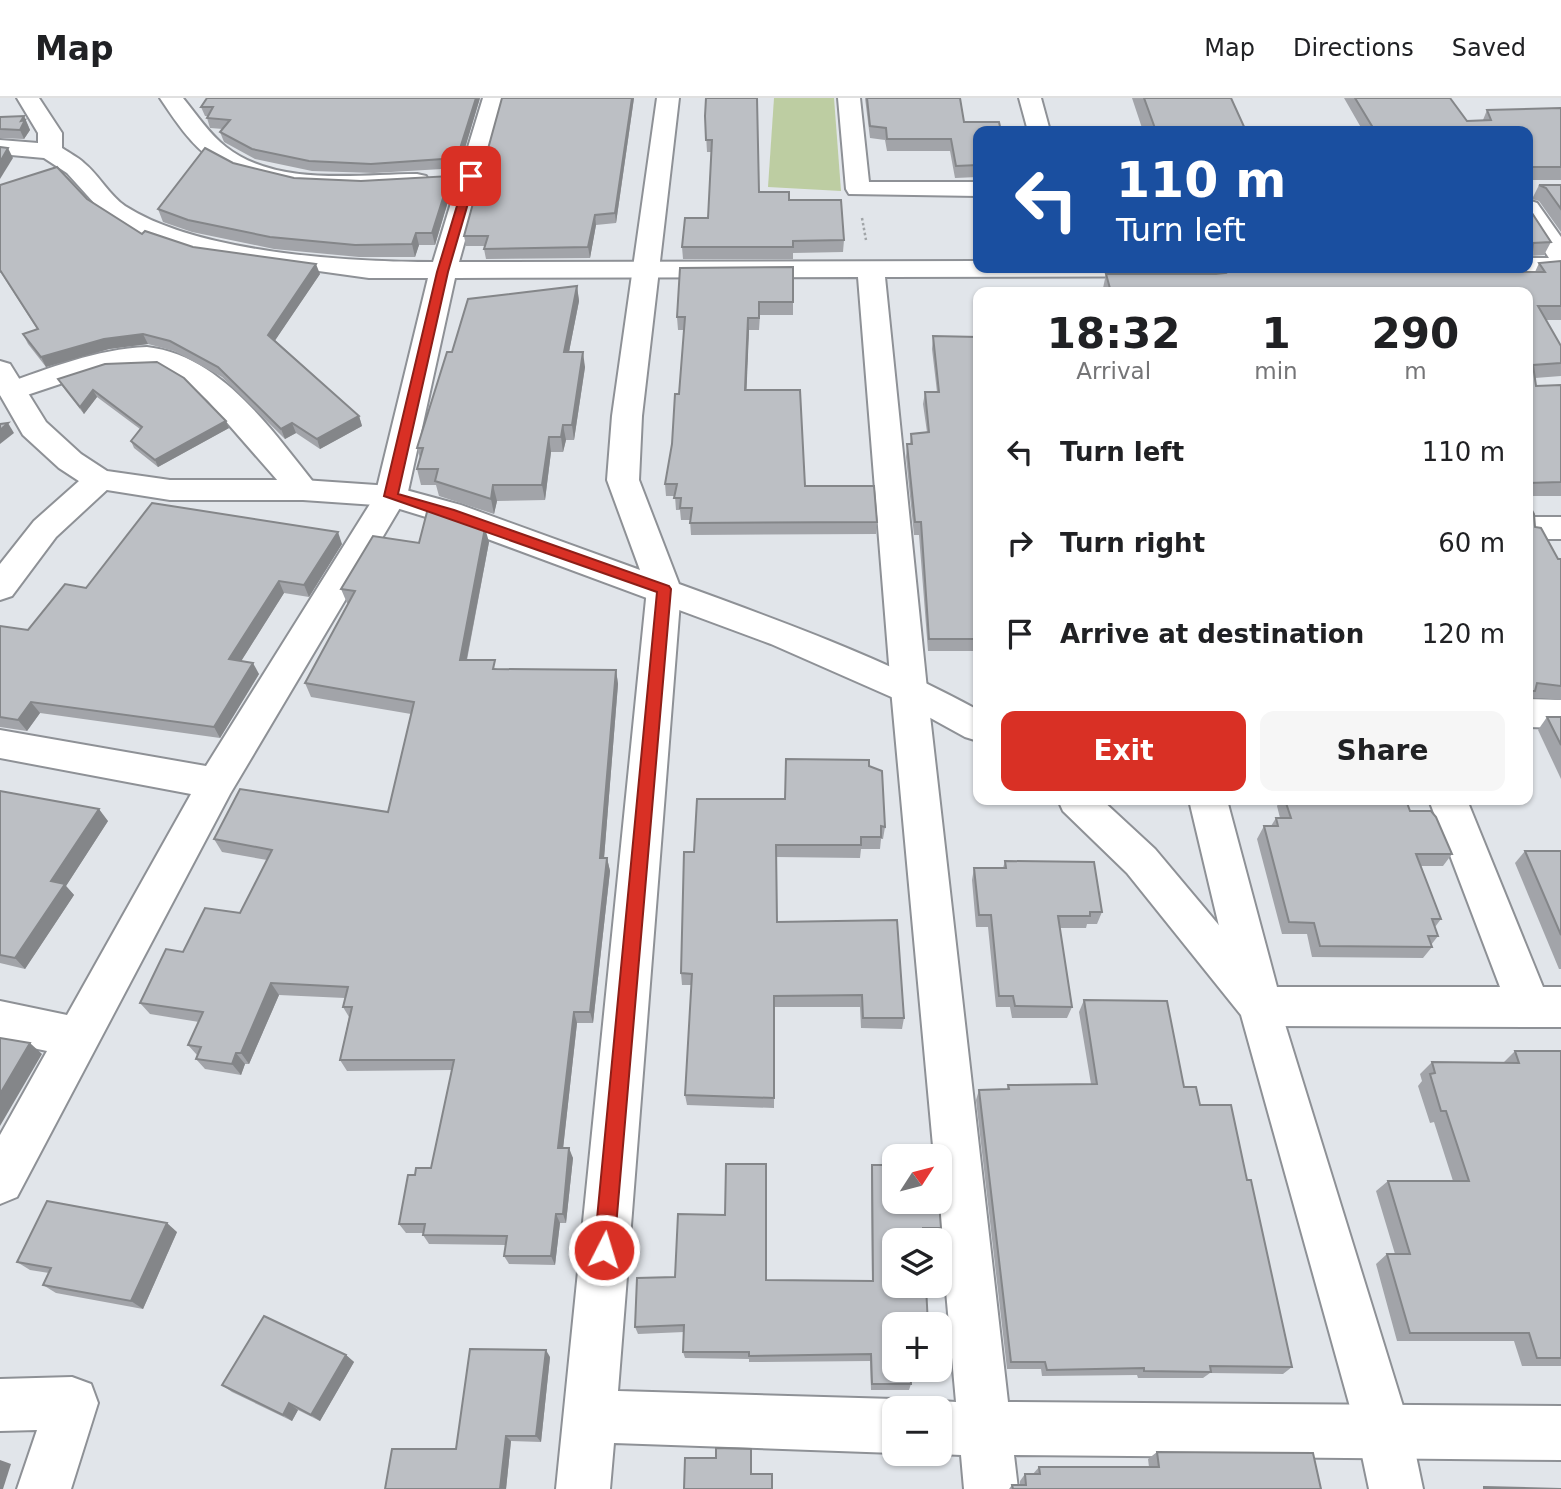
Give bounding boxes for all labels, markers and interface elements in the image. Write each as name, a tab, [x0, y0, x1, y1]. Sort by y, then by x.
text: Map	[35, 29, 114, 68]
text: Map	[1204, 34, 1255, 62]
text: Directions	[1293, 34, 1414, 62]
text: Saved	[1452, 34, 1526, 62]
pin	[441, 146, 501, 206]
text: 110 m	[1116, 152, 1286, 209]
icon: left	[1001, 154, 1092, 245]
icon: arrive	[452, 157, 490, 195]
text: Turn left	[1116, 211, 1246, 249]
text: 18:32	[1047, 309, 1181, 358]
text: 1	[1261, 309, 1291, 358]
text: 290	[1372, 309, 1459, 358]
text: Arrival	[1076, 358, 1151, 384]
text: min	[1254, 358, 1298, 384]
text: m	[1404, 358, 1427, 384]
icon: left	[1001, 433, 1039, 471]
text: Turn left	[1060, 437, 1184, 467]
text: 110 m	[1422, 437, 1505, 467]
icon: right	[1001, 524, 1039, 562]
text: Turn right	[1060, 528, 1205, 558]
text: 60 m	[1438, 528, 1505, 558]
icon: arrive	[1001, 615, 1039, 653]
text: Arrive at destination	[1060, 619, 1364, 649]
text: 120 m	[1422, 619, 1505, 649]
button: Exit	[1001, 711, 1246, 791]
button: Share	[1260, 711, 1505, 791]
north arrow	[882, 1144, 952, 1214]
map controls	[882, 1144, 952, 1466]
position arrow	[567, 1213, 641, 1287]
button: layers	[882, 1228, 952, 1298]
button: +	[882, 1312, 952, 1382]
button: −	[882, 1396, 952, 1466]

